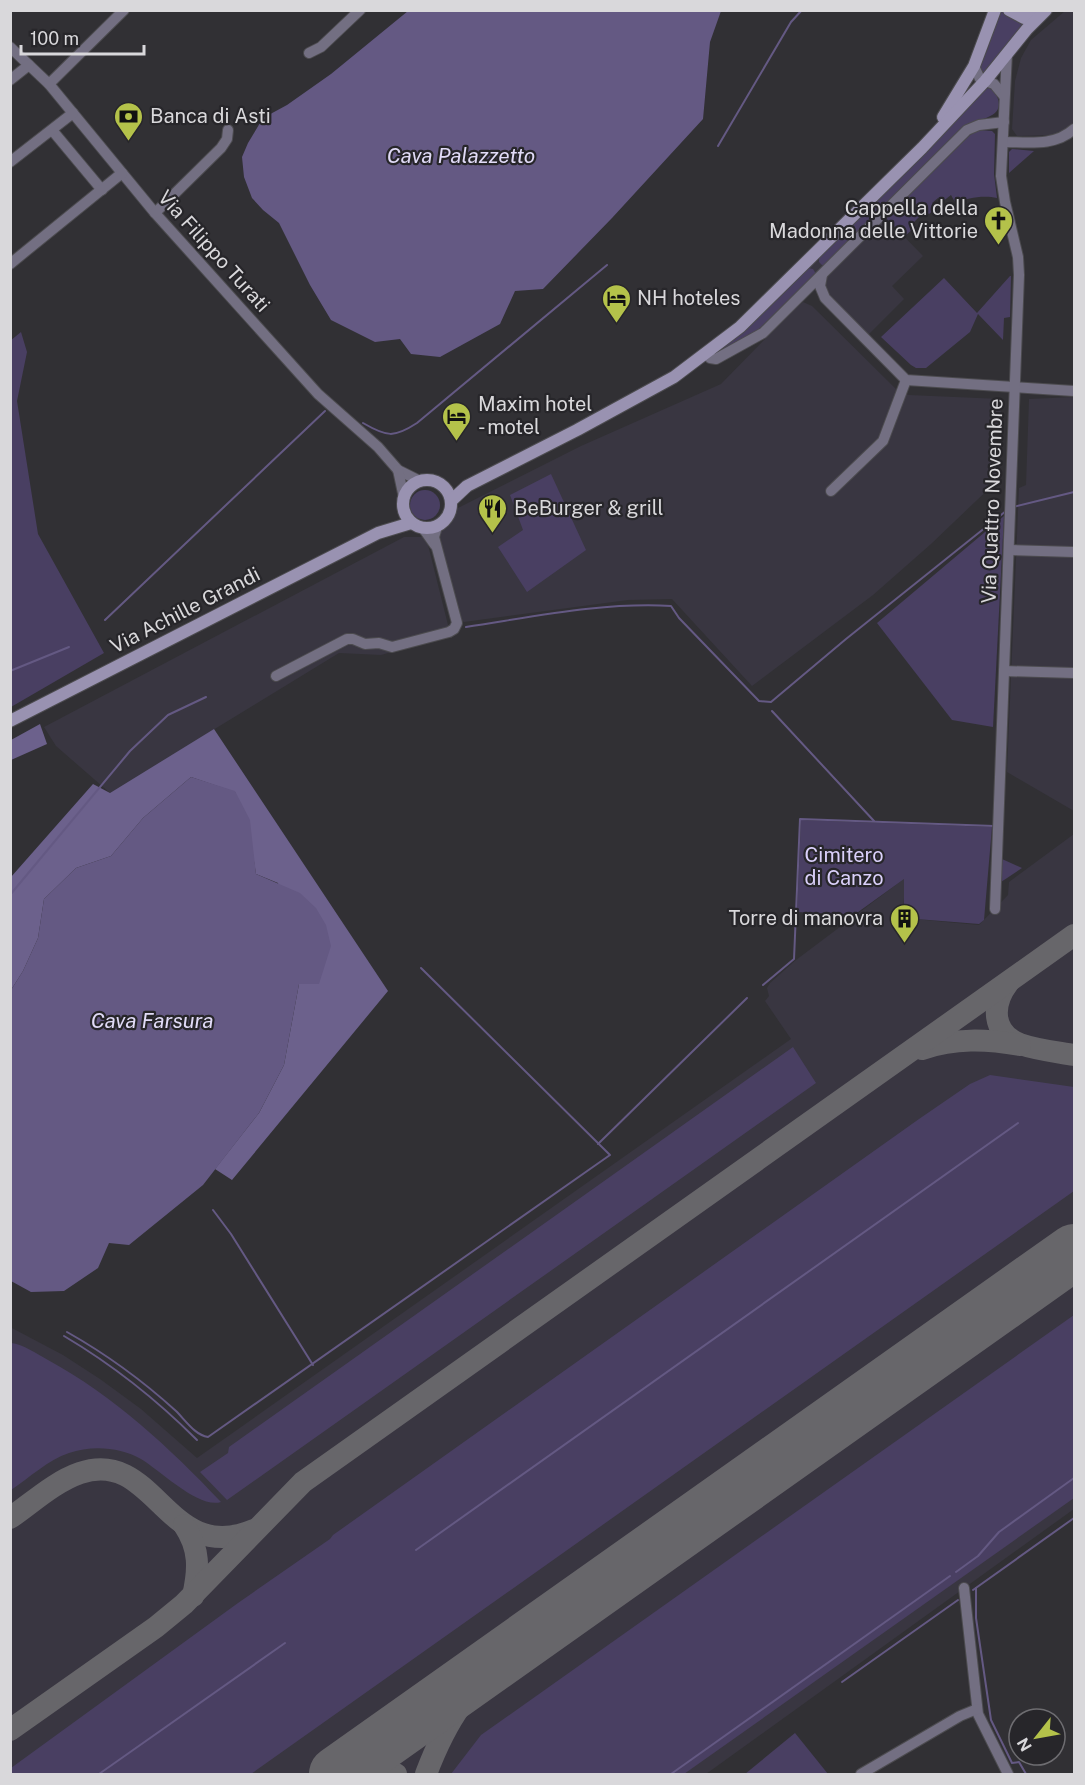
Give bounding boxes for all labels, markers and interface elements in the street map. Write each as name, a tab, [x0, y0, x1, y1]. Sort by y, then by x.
scale bar	[21, 18, 144, 56]
text: 100 m	[30, 28, 79, 49]
bank icon: Banca di Asti	[113, 100, 145, 142]
place label: Banca di Asti	[150, 104, 271, 128]
water label: Cava Palazzetto	[387, 143, 535, 168]
street label: Via Filippo Turati	[153, 185, 275, 317]
place label: Cappella della Madonna delle Vittorie	[769, 196, 978, 243]
church icon: Cappella della Madonna delle Vittorie	[983, 204, 1015, 246]
hotel icon: NH hoteles	[600, 282, 632, 324]
place label: NH hoteles	[637, 286, 740, 310]
place label: Maxim hotel - motel	[478, 392, 592, 439]
street label: Via Quattro Novembre	[976, 398, 1008, 604]
hotel icon: Maxim hotel - motel	[441, 400, 473, 442]
restaurant icon: BeBurger & grill	[477, 492, 509, 534]
place label: BeBurger & grill	[514, 496, 664, 520]
street label: Via Achille Grandi	[106, 562, 264, 658]
park label: Cimitero di Canzo	[805, 843, 883, 890]
building icon: Torre di manovra	[888, 902, 920, 944]
place label: Torre di manovra	[728, 906, 883, 930]
water label: Cava Farsura	[91, 1008, 213, 1033]
north arrow	[1007, 1707, 1067, 1767]
text: N	[1013, 1734, 1036, 1755]

